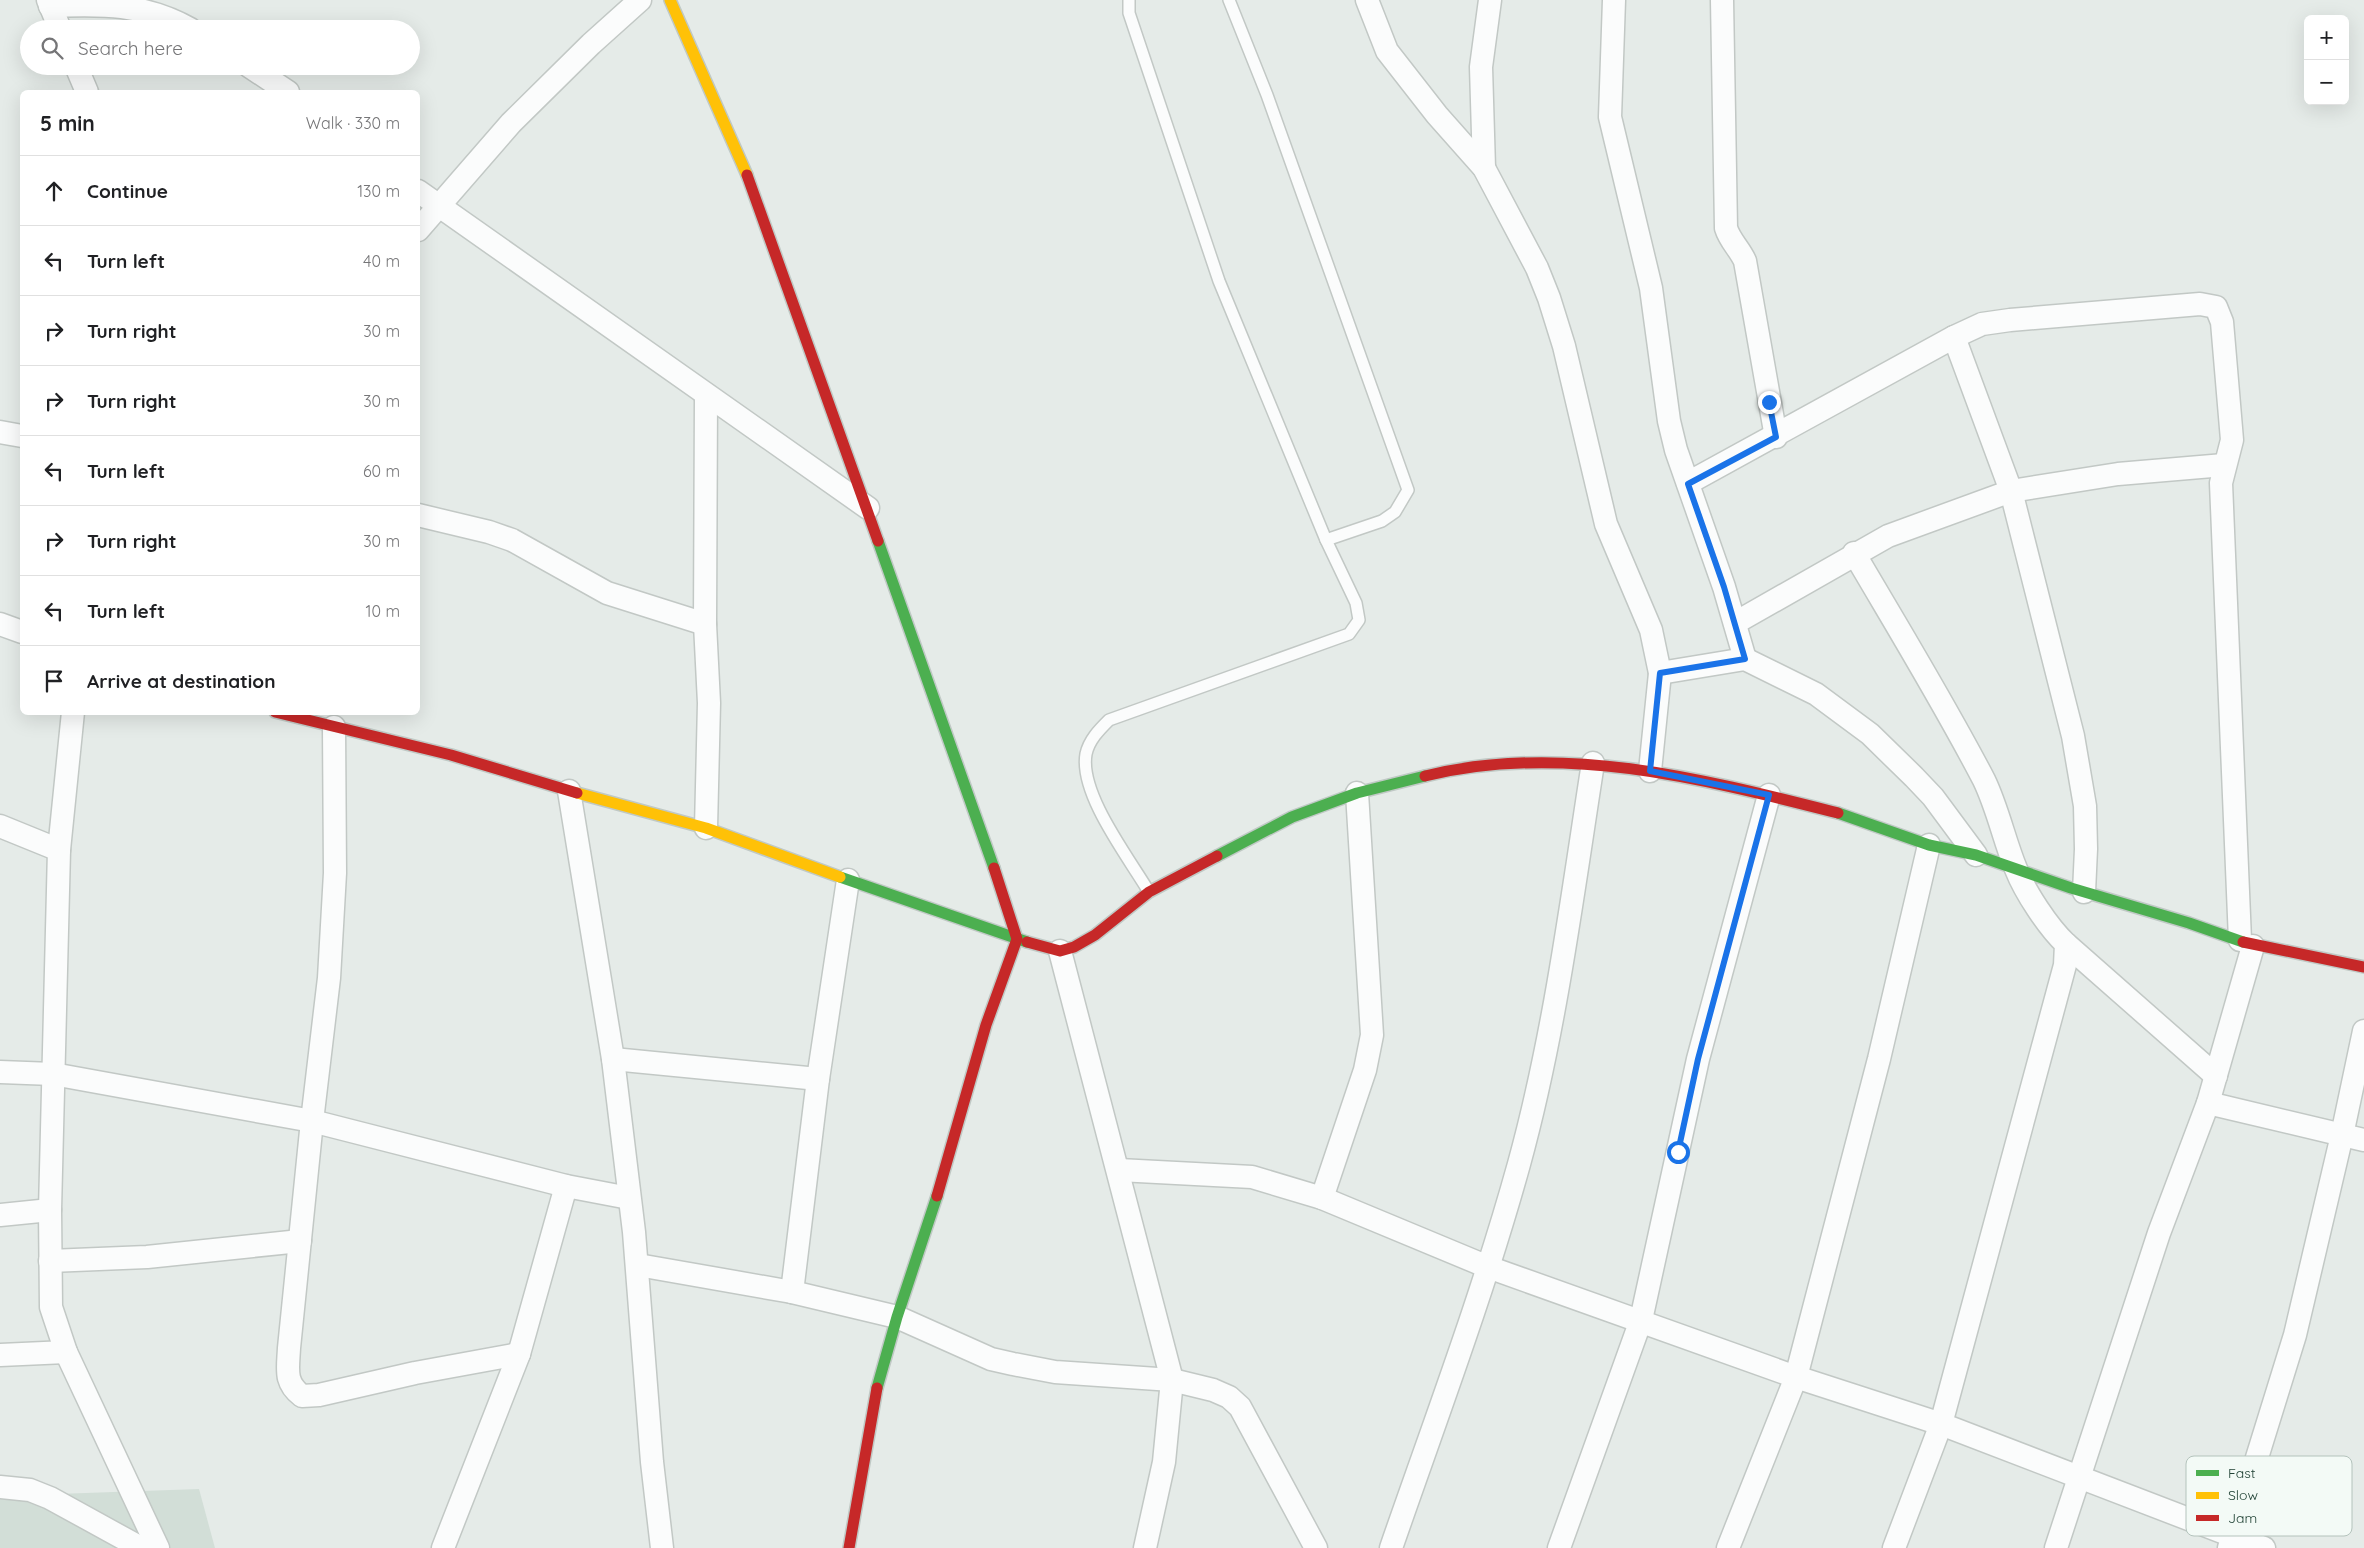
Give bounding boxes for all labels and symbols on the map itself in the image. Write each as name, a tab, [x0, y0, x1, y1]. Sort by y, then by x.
route end	[1758, 391, 1781, 414]
route start	[1667, 1141, 1690, 1164]
legend	[2186, 1456, 2352, 1536]
text: Fast	[2228, 1464, 2256, 1482]
text: Slow	[2228, 1486, 2258, 1504]
text: Jam	[2228, 1509, 2257, 1527]

